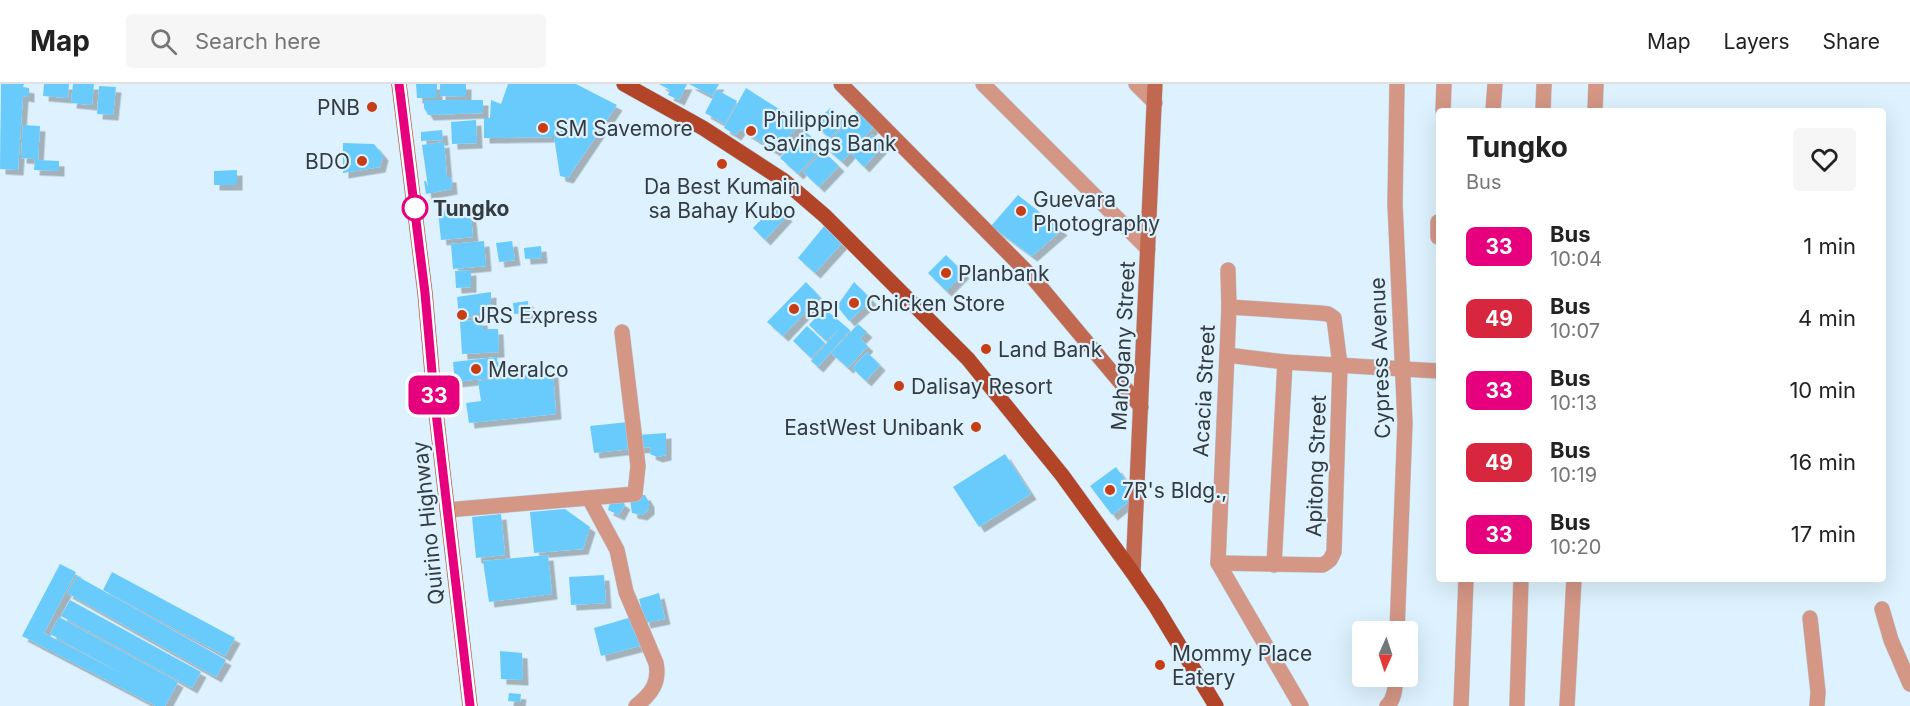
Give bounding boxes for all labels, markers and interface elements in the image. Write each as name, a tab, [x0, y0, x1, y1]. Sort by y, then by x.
search box	[126, 14, 546, 68]
text: Map	[30, 24, 90, 58]
icon: search	[147, 25, 180, 58]
text: Search here	[195, 28, 321, 54]
text: Map	[1647, 29, 1691, 54]
text: Layers	[1724, 29, 1790, 54]
text: Share	[1823, 29, 1880, 54]
place label: PNB	[317, 95, 360, 120]
marker: PNB	[365, 100, 379, 114]
place label: Philippine Savings Bank	[763, 107, 897, 156]
place label: SM Savemore	[555, 116, 693, 141]
marker: SM Savemore	[536, 121, 550, 135]
marker: Philippine Savings Bank	[744, 124, 758, 138]
button: heart	[1793, 128, 1856, 191]
text: Tungko	[1466, 130, 1568, 164]
place label: BDO	[305, 149, 350, 174]
marker: BDO	[355, 154, 369, 168]
marker: Da Best Kumain sa Bahay Kubo	[715, 157, 729, 171]
text: Bus	[1466, 170, 1501, 194]
place label: Da Best Kumain sa Bahay Kubo	[644, 174, 800, 223]
place label: Guevara Photography	[1033, 187, 1160, 236]
marker: Tungko	[402, 195, 428, 221]
place label: Tungko	[433, 196, 510, 221]
marker: Guevara Photography	[1014, 204, 1028, 218]
text: Bus	[1550, 221, 1591, 247]
text: 1 min	[1803, 233, 1856, 259]
text: 33	[1485, 234, 1513, 259]
text: 10:04	[1550, 247, 1602, 271]
place label: Planbank	[958, 261, 1050, 286]
street label: Mahogany Street	[1106, 261, 1140, 431]
marker: Planbank	[939, 266, 953, 280]
street label: Cypress Avenue	[1365, 277, 1395, 439]
place label: Chicken Store	[866, 291, 1005, 316]
text: Bus	[1550, 293, 1591, 319]
marker: Chicken Store	[847, 296, 861, 310]
place label: BPI	[806, 297, 839, 322]
marker: BPI	[787, 302, 801, 316]
place label: JRS Express	[474, 303, 598, 328]
text: 4 min	[1798, 305, 1856, 331]
text: 49	[1485, 306, 1513, 331]
marker: JRS Express	[455, 308, 469, 322]
text: 10:07	[1550, 319, 1600, 343]
street label: Acacia Street	[1188, 324, 1220, 458]
place label: Land Bank	[998, 337, 1103, 362]
marker: Land Bank	[979, 342, 993, 356]
place label: Meralco	[488, 357, 569, 382]
marker: Meralco	[469, 362, 483, 376]
text: Bus	[1550, 365, 1591, 391]
place label: Dalisay Resort	[911, 374, 1053, 399]
line badge: 33	[407, 376, 461, 414]
text: 10 min	[1789, 377, 1856, 403]
text: 33	[1485, 378, 1513, 403]
marker: Dalisay Resort	[892, 379, 906, 393]
text: 33	[420, 383, 448, 408]
text: 10:13	[1550, 391, 1597, 415]
street label: Apitong Street	[1301, 394, 1331, 537]
place label: EastWest Unibank	[784, 415, 964, 440]
marker: EastWest Unibank	[969, 420, 983, 434]
text: Bus	[1550, 437, 1591, 463]
street label: Quirino Highway	[407, 440, 449, 606]
text: 16 min	[1790, 449, 1856, 475]
text: 49	[1485, 450, 1513, 475]
text: 10:19	[1550, 463, 1597, 487]
place label: 7R's Bldg.,	[1122, 478, 1227, 503]
marker: 7R's Bldg.,	[1103, 483, 1117, 497]
text: Bus	[1550, 509, 1591, 535]
text: 17 min	[1791, 521, 1856, 547]
text: 33	[1485, 522, 1513, 547]
text: 10:20	[1550, 535, 1601, 559]
north arrow	[1352, 621, 1418, 687]
map controls	[1352, 621, 1418, 687]
place label: Mommy Place Eatery	[1172, 641, 1312, 690]
marker: Mommy Place Eatery	[1153, 658, 1167, 672]

